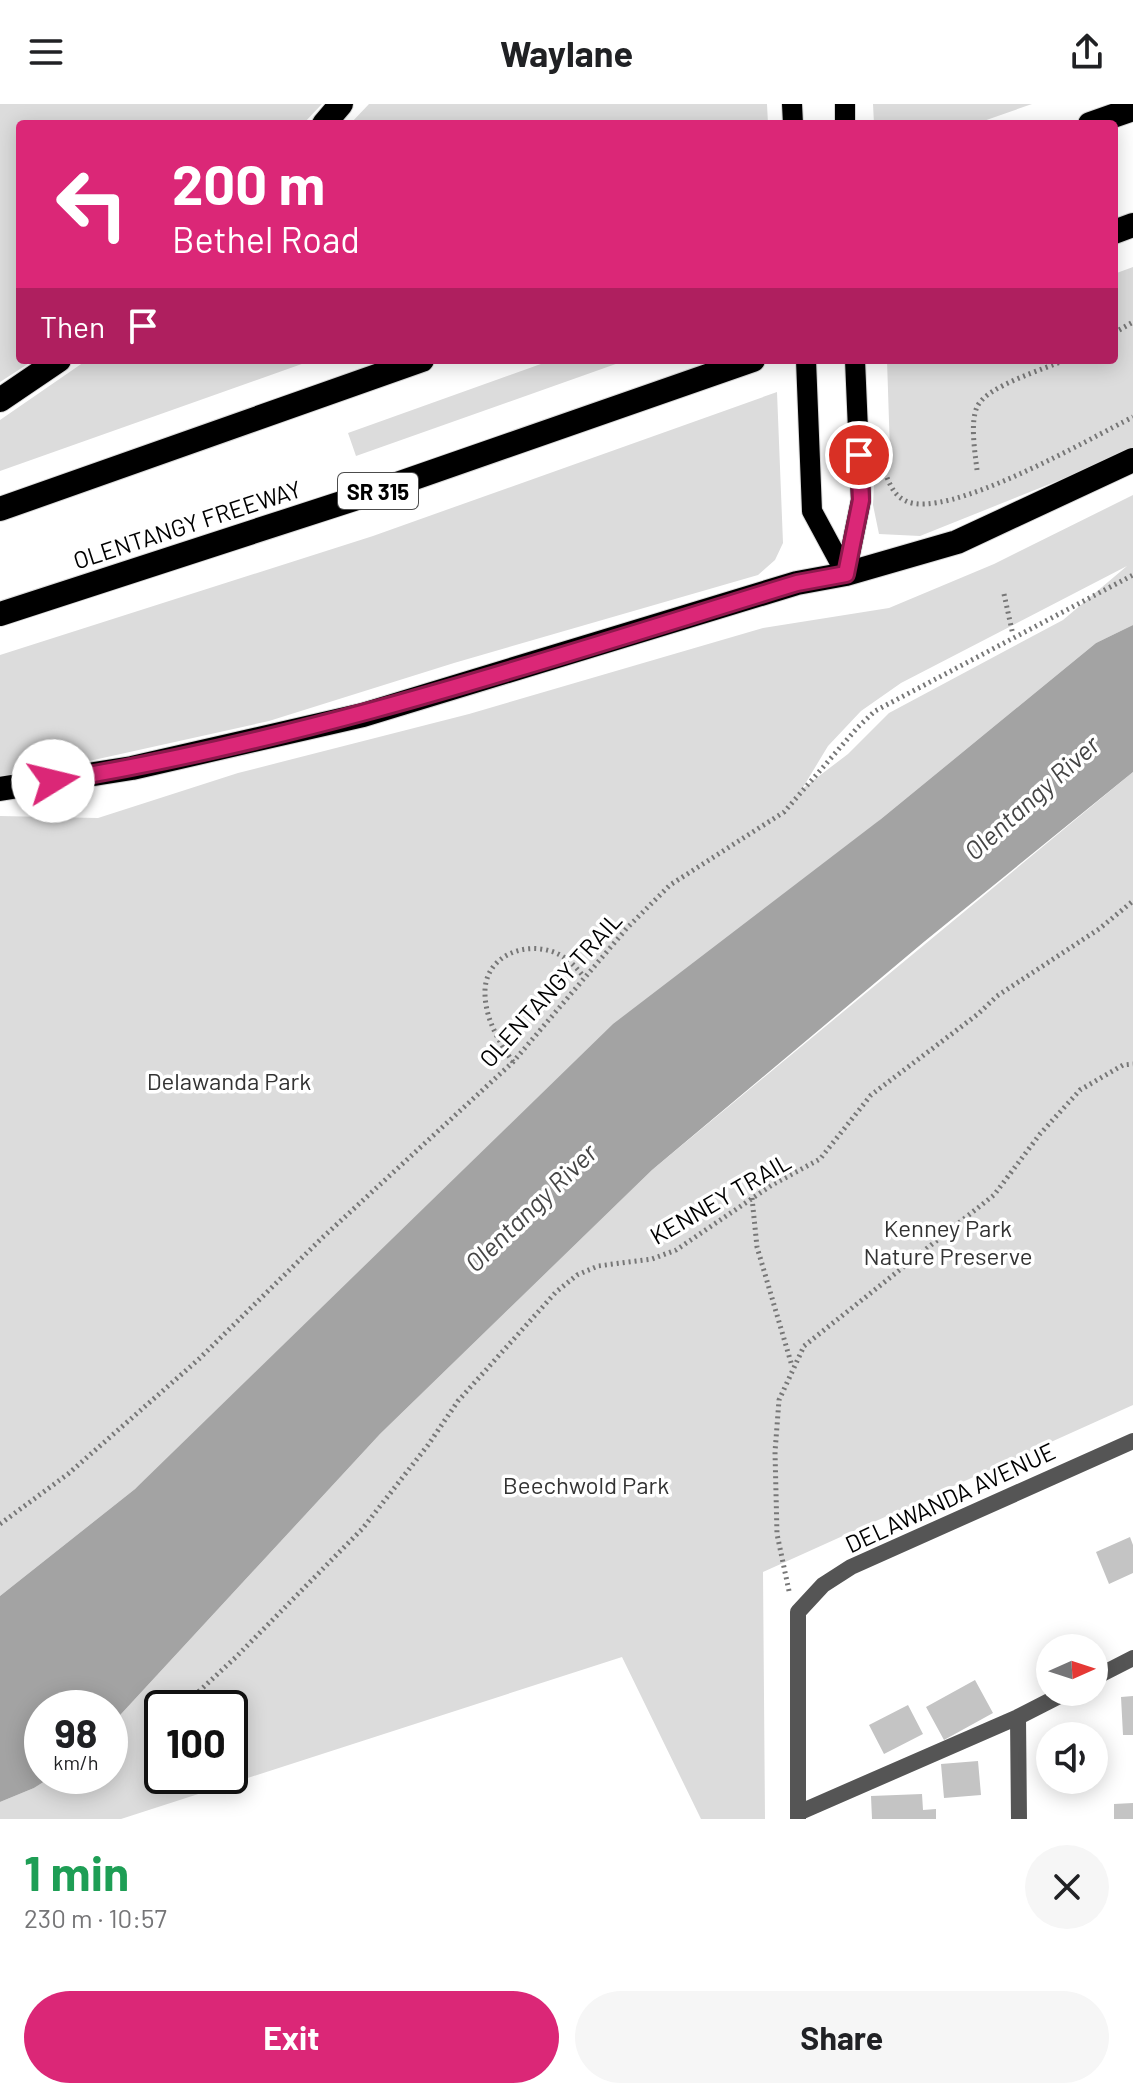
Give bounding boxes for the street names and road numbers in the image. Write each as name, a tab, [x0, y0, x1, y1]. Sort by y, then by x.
street label: OLENTANGY FREEWAY	[69, 473, 305, 575]
road number: SR 315	[338, 473, 418, 509]
street label: OLENTANGY TRAIL	[473, 905, 627, 1073]
street label: KENNEY TRAIL	[645, 1146, 795, 1250]
street label: DELAWANDA AVENUE	[840, 1436, 1060, 1558]

